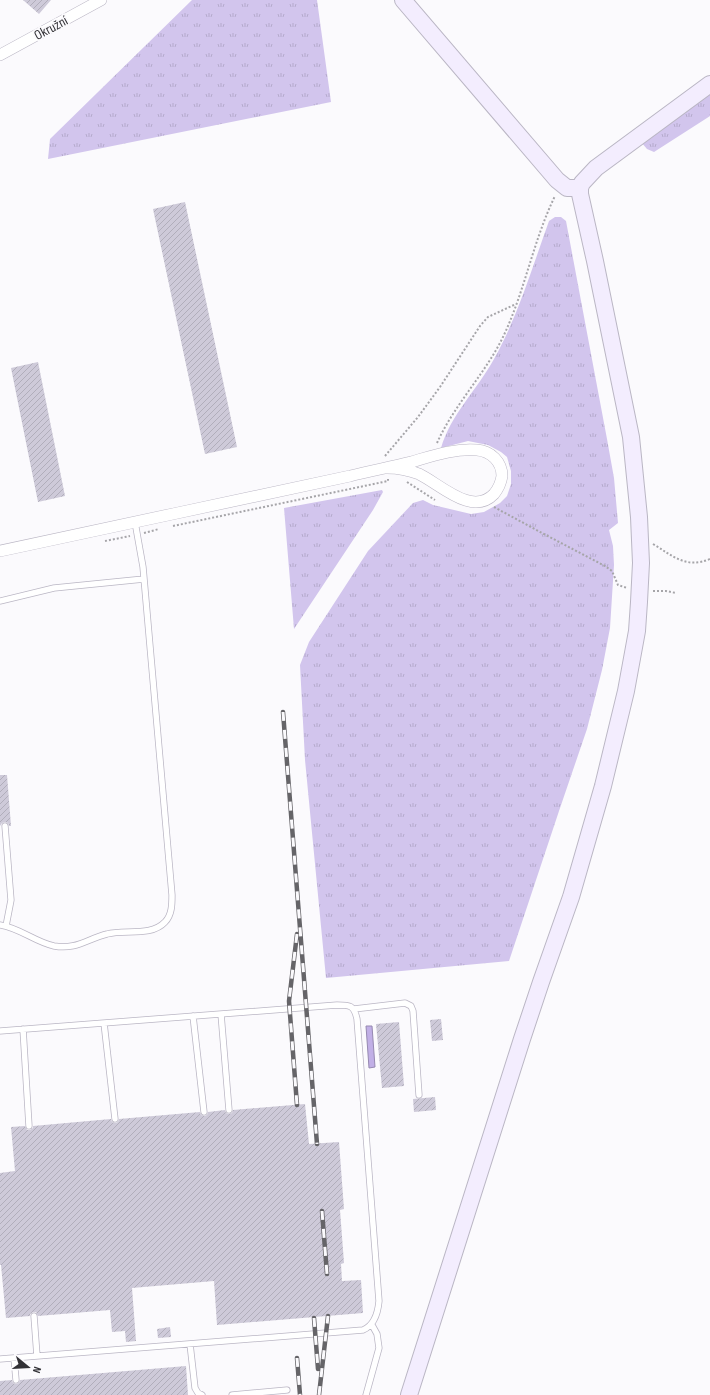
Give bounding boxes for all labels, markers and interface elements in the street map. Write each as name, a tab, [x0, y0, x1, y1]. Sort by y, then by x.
street label: Okružní	[31, 12, 71, 44]
north arrow	[8, 1347, 48, 1387]
text: N	[30, 1365, 44, 1375]

